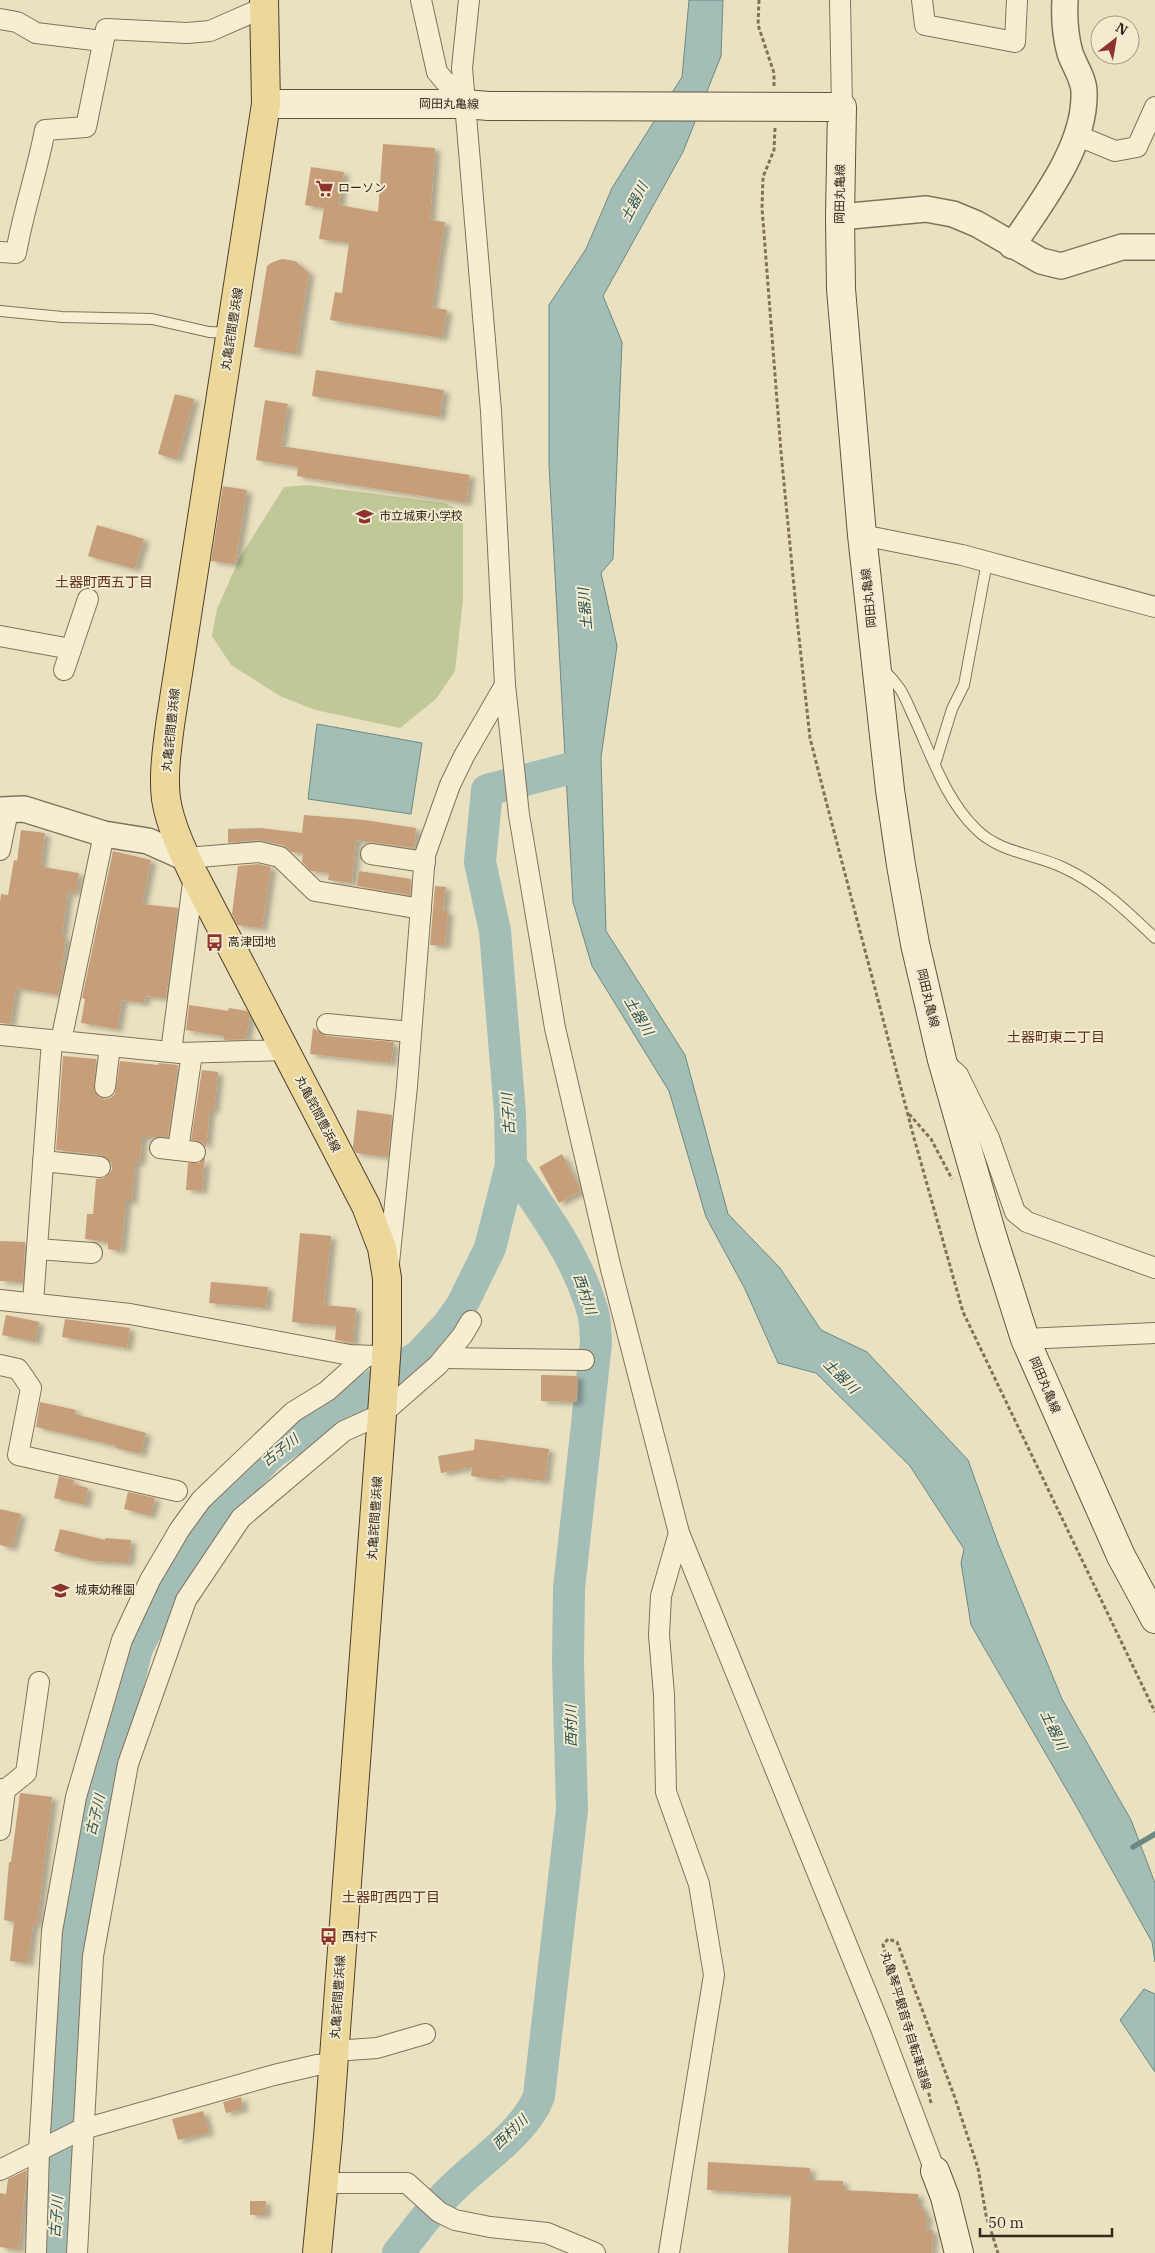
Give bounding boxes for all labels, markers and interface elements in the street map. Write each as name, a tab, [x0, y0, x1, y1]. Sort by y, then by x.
north arrow	[1090, 15, 1140, 65]
text: N	[1112, 18, 1131, 39]
street label: 岡田丸亀線	[419, 95, 479, 112]
street label: 岡田丸亀線	[831, 164, 848, 224]
water label: 土器川	[616, 177, 652, 225]
supermarket icon: ローソン	[314, 178, 334, 198]
place label: ローソン	[338, 180, 386, 195]
street label: 丸亀詫間豊浜線	[218, 286, 245, 372]
school or university icon: 市立城東小学校	[355, 506, 375, 526]
place label: 市立城東小学校	[379, 508, 463, 523]
street label: 岡田丸亀線	[858, 567, 879, 629]
district label: 土器町西五丁目	[55, 573, 153, 591]
water label: 土器川	[574, 585, 596, 631]
street label: 丸亀詫間豊浜線	[159, 687, 182, 773]
bus stop icon: 高津団地	[204, 932, 224, 952]
place label: 高津団地	[228, 934, 276, 949]
street label: 岡田丸亀線	[914, 967, 943, 1029]
water label: 土器川	[620, 993, 659, 1040]
district label: 土器町東二丁目	[1007, 1028, 1105, 1046]
street label: 丸亀詫間豊浜線	[293, 1073, 344, 1155]
water label: 古子川	[497, 1090, 518, 1136]
water label: 西村川	[570, 1271, 601, 1319]
street label: 岡田丸亀線	[1027, 1354, 1064, 1415]
water label: 土器川	[820, 1355, 864, 1399]
water label: 古子川	[258, 1429, 304, 1470]
street label: 丸亀詫間豊浜線	[364, 1476, 385, 1560]
school or university icon: 城東幼稚園	[51, 1580, 71, 1600]
place label: 城東幼稚園	[75, 1582, 135, 1597]
water label: 西村川	[562, 1703, 580, 1747]
water label: 土器川	[1037, 1707, 1072, 1755]
water label: 古子川	[81, 1791, 109, 1838]
district label: 土器町西四丁目	[342, 1888, 440, 1906]
bus stop icon: 西村下	[318, 1927, 338, 1947]
place label: 西村下	[342, 1929, 378, 1944]
street label: 丸亀琴平観音寺自転車道線	[878, 1950, 935, 2092]
street label: 丸亀詫間豊浜線	[327, 1955, 348, 2039]
water label: 西村川	[489, 2110, 533, 2153]
water label: 古子川	[46, 2193, 67, 2239]
scale bar	[980, 2206, 1112, 2238]
text: 50 m	[988, 2213, 1024, 2232]

